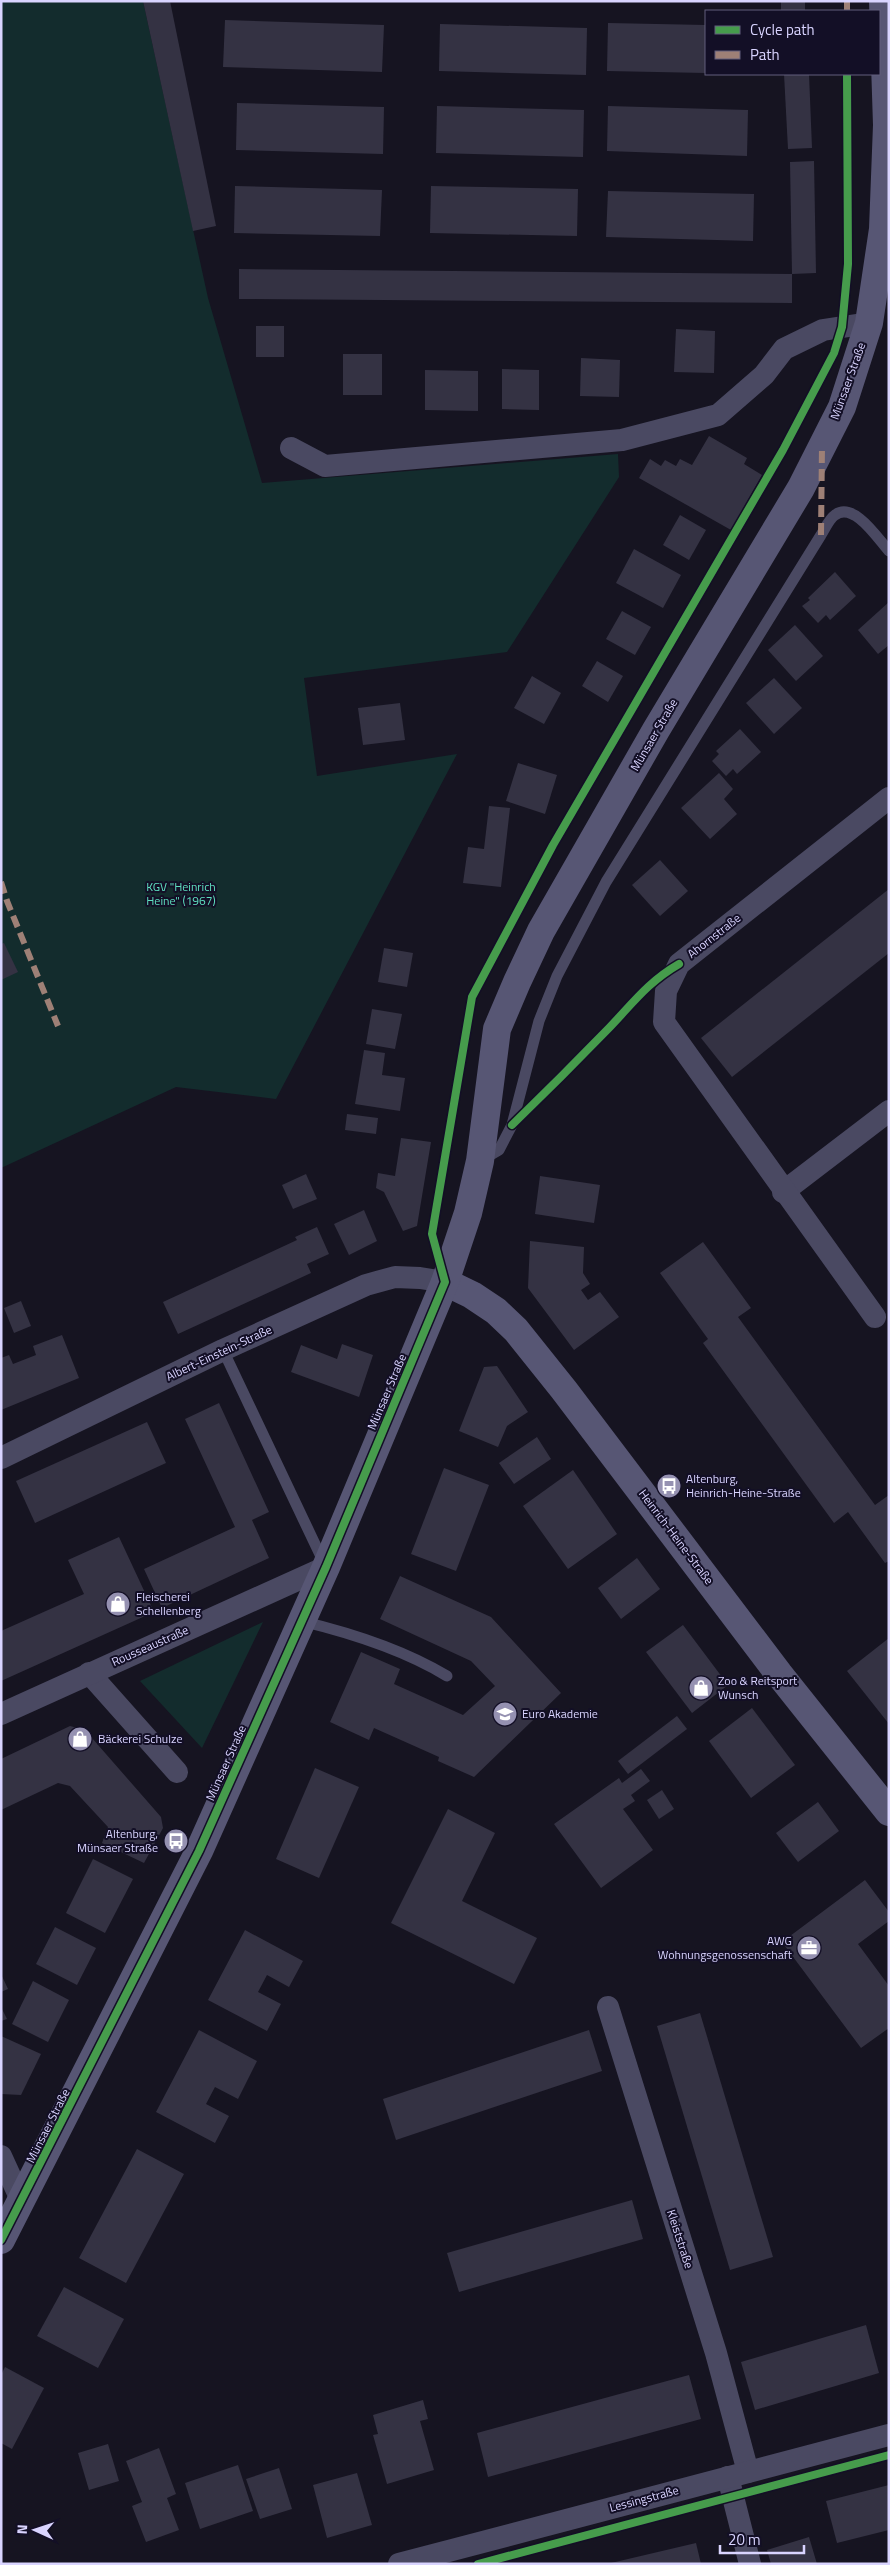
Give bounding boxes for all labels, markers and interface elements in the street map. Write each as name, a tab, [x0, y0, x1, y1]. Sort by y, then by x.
legend	[705, 10, 880, 75]
text: Cycle path	[750, 18, 815, 41]
text: Path	[750, 43, 780, 66]
street label: Münsaer Straße	[825, 339, 870, 422]
street label: Münsaer Straße	[625, 695, 682, 775]
park label: KGV "Heinrich Heine" (1967)	[146, 877, 216, 910]
street label: Ahornstraße	[683, 909, 745, 963]
street label: Albert-Einstein-Straße	[163, 1320, 275, 1385]
street label: Münsaer Straße	[362, 1351, 411, 1433]
place label: Altenburg, Heinrich-Heine-Straße	[686, 1469, 801, 1502]
bus stop icon: Altenburg, Heinrich-Heine-Straße	[656, 1473, 682, 1499]
street label: Heinrich-Heine-Straße	[634, 1485, 719, 1588]
place label: Fleischerei Schellenberg	[136, 1587, 201, 1620]
shop icon: Fleischerei Schellenberg	[105, 1591, 131, 1617]
street label: Rousseaustraße	[108, 1620, 191, 1671]
place label: Zoo & Reitsport Wunsch	[718, 1671, 798, 1704]
shop icon: Zoo & Reitsport Wunsch	[688, 1675, 714, 1701]
school or university icon: Euro Akademie	[492, 1701, 518, 1727]
place label: Euro Akademie	[522, 1704, 598, 1723]
street label: Münsaer Straße	[200, 1722, 251, 1804]
shop icon: Bäckerei Schulze	[67, 1726, 93, 1752]
place label: Bäckerei Schulze	[98, 1729, 182, 1748]
place label: Altenburg, Münsaer Straße	[77, 1824, 158, 1857]
bus stop icon: Altenburg, Münsaer Straße	[163, 1828, 189, 1854]
place label: AWG Wohnungsgenossenschaft	[658, 1931, 793, 1964]
office icon: AWG Wohnungsgenossenschaft	[796, 1935, 822, 1961]
street label: Münsaer Straße	[21, 2085, 74, 2166]
street label: Kleiststraße	[662, 2207, 699, 2271]
street label: Lessingstraße	[607, 2480, 681, 2517]
north arrow	[10, 2505, 60, 2555]
scale bar	[720, 2522, 804, 2554]
text: N	[11, 2524, 32, 2535]
text: 20 m	[728, 2528, 761, 2551]

